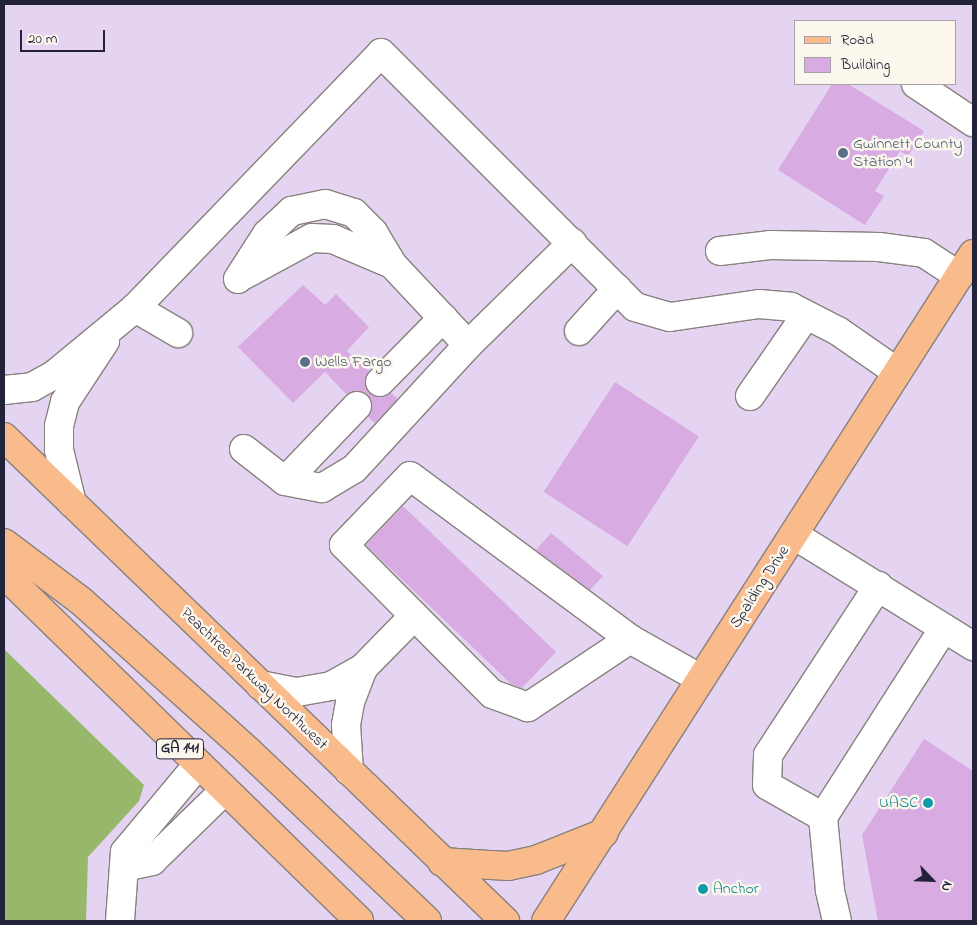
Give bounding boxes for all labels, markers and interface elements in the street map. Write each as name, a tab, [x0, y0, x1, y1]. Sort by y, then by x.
scale bar	[22, 20, 108, 52]
legend	[794, 20, 957, 85]
text: 20 m	[28, 28, 57, 50]
text: Road	[841, 29, 874, 51]
text: Building	[841, 54, 890, 76]
place label: Gwinnett County Station 4	[853, 134, 962, 172]
marker: Gwinnett County Station 4	[837, 147, 849, 159]
place label: Wells Fargo	[315, 352, 392, 372]
marker: Wells Fargo	[299, 356, 311, 368]
street label: Spalding Drive	[726, 542, 794, 632]
street label: Peachtree Parkway Northwest	[177, 604, 331, 754]
road number: GA 141	[155, 736, 205, 762]
place label: UASC	[879, 793, 918, 813]
marker: UASC	[922, 797, 934, 809]
north arrow	[907, 855, 957, 905]
text: N	[935, 878, 958, 895]
place label: Anchor	[713, 879, 759, 899]
marker: Anchor	[697, 883, 709, 895]

